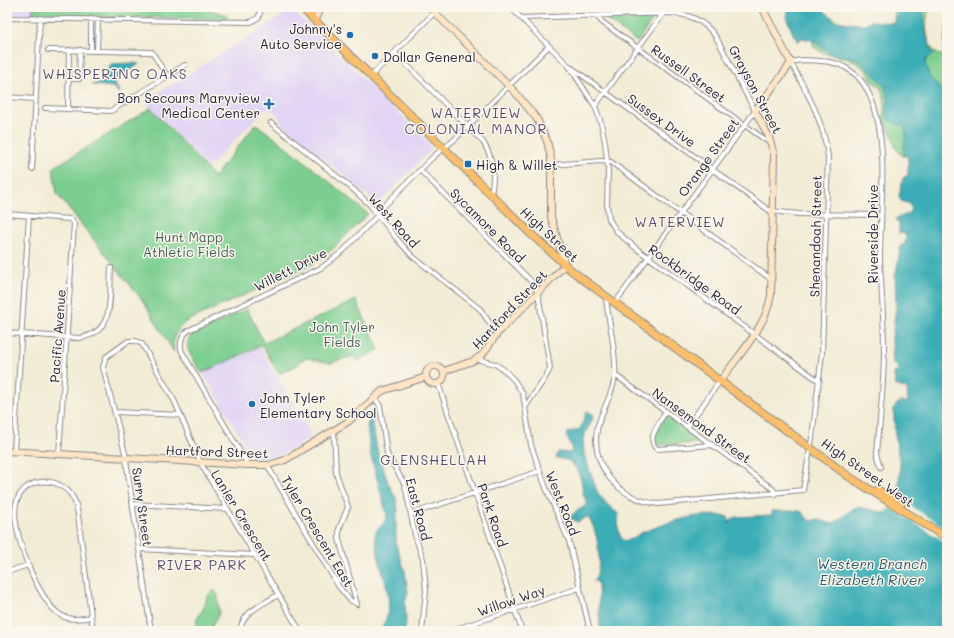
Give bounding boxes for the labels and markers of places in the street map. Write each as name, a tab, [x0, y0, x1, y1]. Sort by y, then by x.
place label: Johnny's Auto Service	[260, 20, 342, 52]
marker: Johnny's Auto Service	[345, 30, 355, 40]
place label: Dollar General	[383, 48, 476, 65]
marker: Dollar General	[370, 51, 380, 61]
place label: Bon Secours Maryview Medical Center	[117, 89, 260, 121]
marker: Bon Secours Maryview Medical Center	[263, 98, 275, 110]
place label: High & Willet	[476, 156, 558, 173]
marker: High & Willet	[463, 159, 473, 169]
place label: John Tyler Elementary School	[260, 389, 377, 421]
marker: John Tyler Elementary School	[247, 399, 257, 409]

